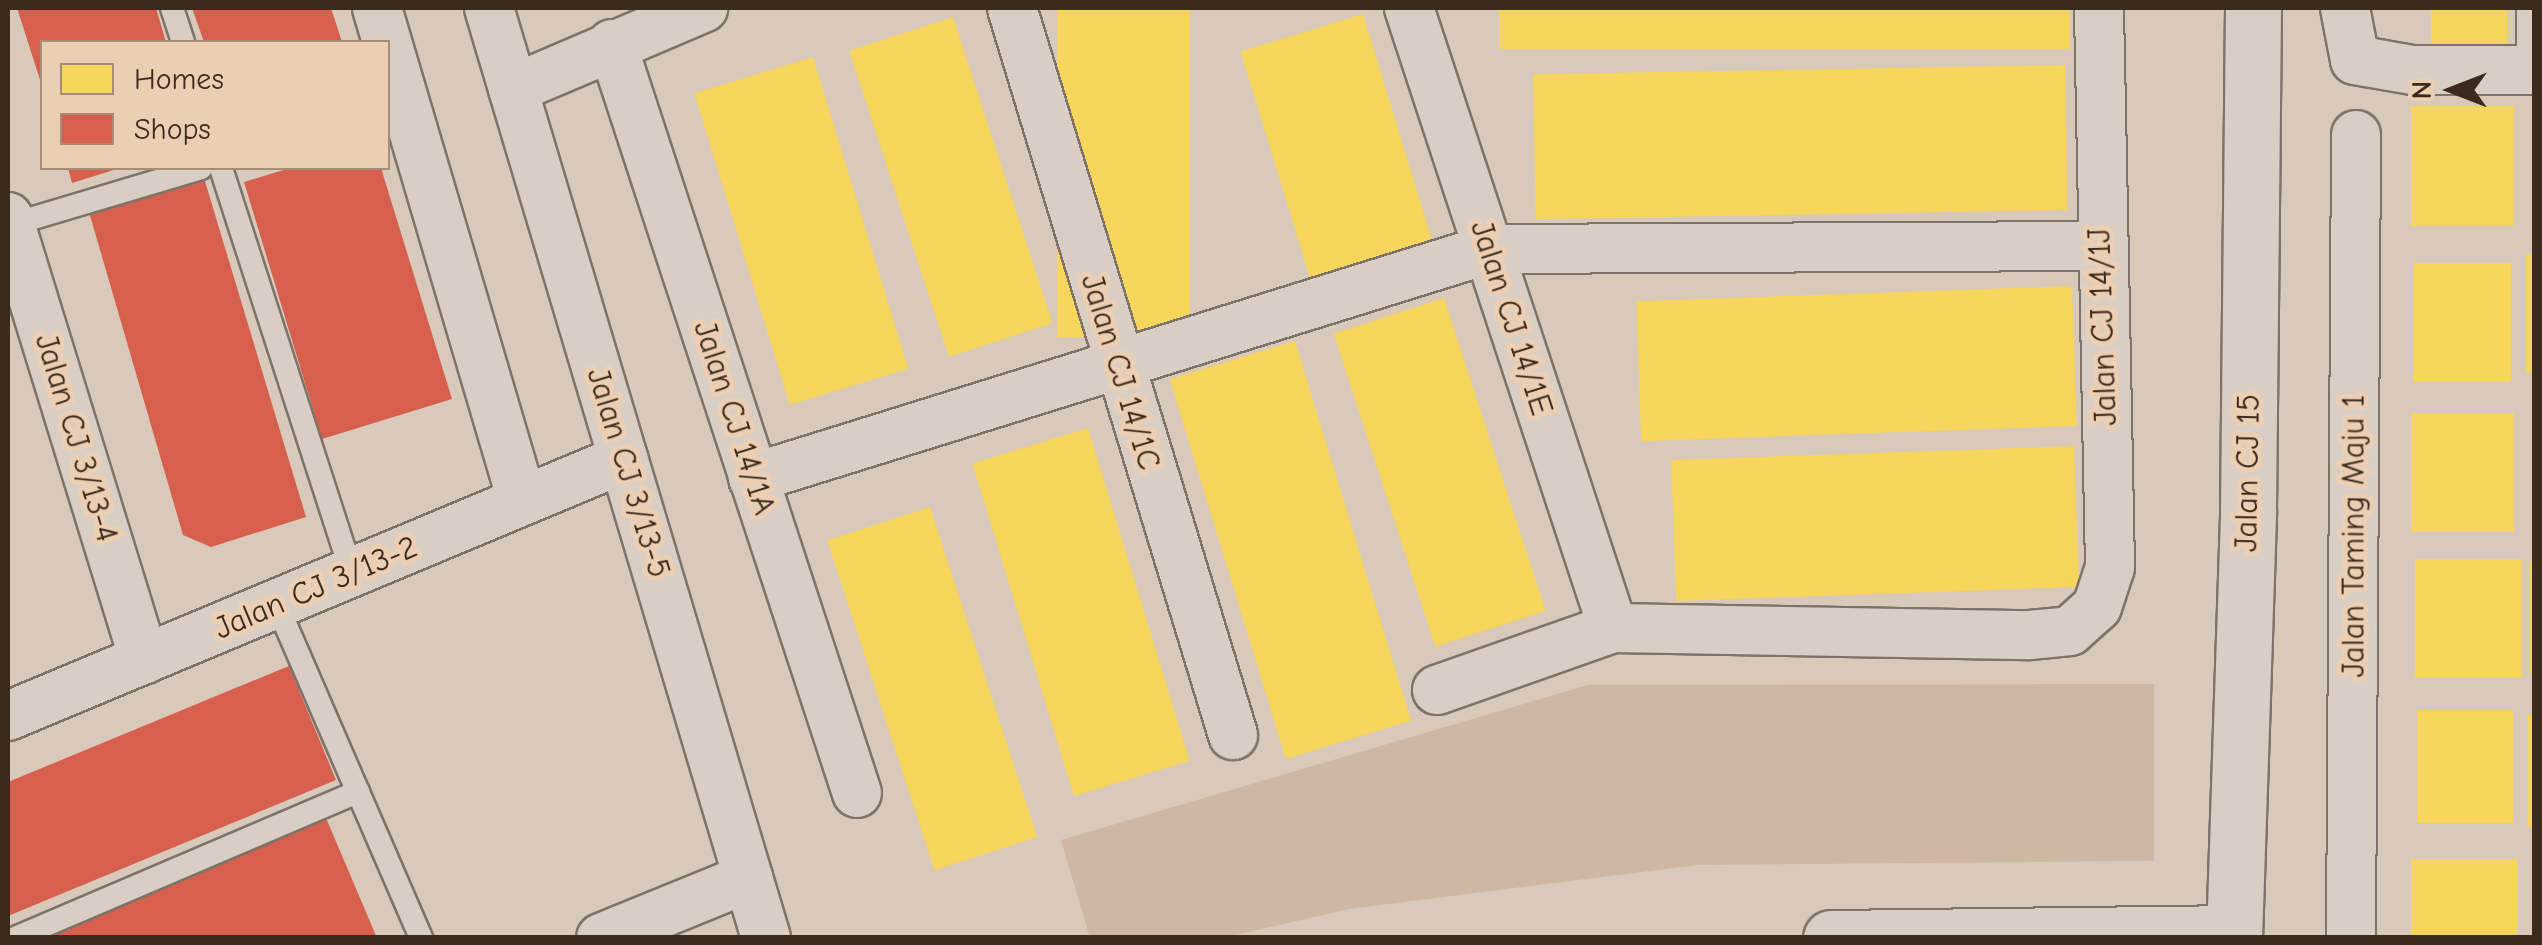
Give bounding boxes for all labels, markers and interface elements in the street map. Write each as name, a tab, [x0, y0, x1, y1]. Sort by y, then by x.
legend	[40, 40, 390, 170]
north arrow	[2402, 40, 2502, 140]
text: Homes	[134, 62, 224, 97]
text: N	[2406, 81, 2438, 99]
text: Shops	[134, 112, 211, 147]
street label: Jalan CJ 14/1E	[1462, 216, 1560, 420]
street label: Jalan CJ 14/1J	[2080, 228, 2126, 426]
street label: Jalan CJ 14/1C	[1072, 270, 1168, 474]
street label: Jalan CJ 14/1A	[685, 316, 783, 520]
street label: Jalan CJ 3/13-4	[26, 329, 126, 547]
street label: Jalan CJ 3/13-5	[578, 364, 678, 582]
street label: Jalan CJ 15	[2227, 394, 2269, 552]
street label: Jalan Taming Maju 1	[2335, 395, 2373, 677]
street label: Jalan CJ 3/13-2	[209, 528, 423, 648]

